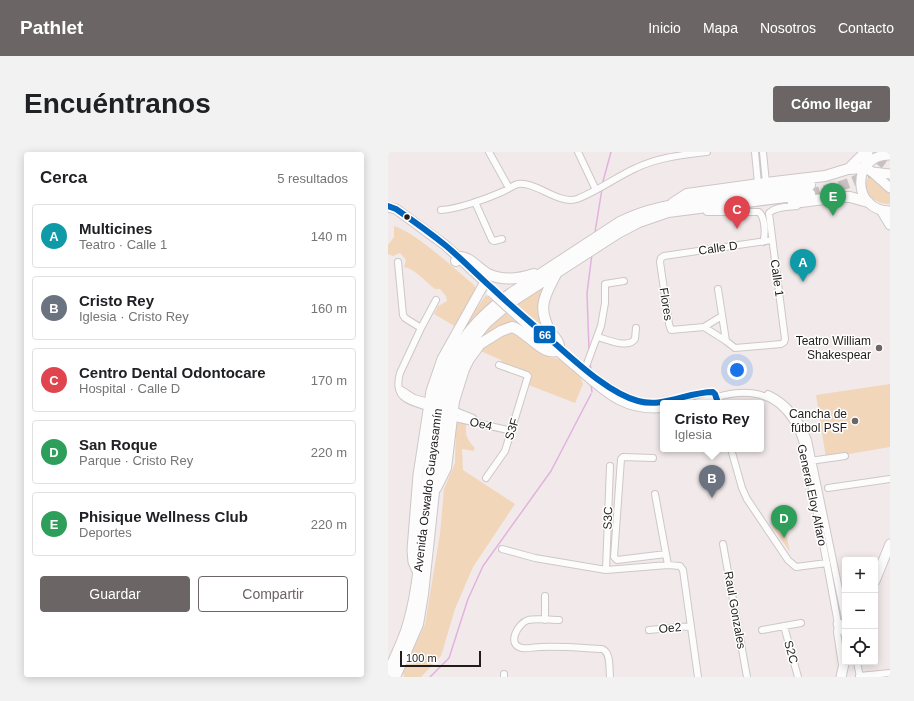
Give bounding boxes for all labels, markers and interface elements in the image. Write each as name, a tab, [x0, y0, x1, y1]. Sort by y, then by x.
text: Pathlet	[20, 17, 83, 38]
text: Inicio	[648, 20, 681, 36]
text: Mapa	[703, 20, 738, 36]
text: Nosotros	[760, 20, 816, 36]
text: Contacto	[838, 20, 894, 36]
button: Cómo llegar	[773, 86, 890, 122]
text: Encuéntranos	[24, 88, 211, 119]
text: Cerca	[40, 168, 87, 187]
text: 5 resultados	[277, 171, 348, 186]
pin: E	[820, 183, 846, 216]
pin: C	[724, 196, 750, 229]
unlabelled marker	[402, 212, 412, 222]
text: Multicines	[79, 220, 152, 237]
text: A	[49, 229, 59, 244]
text: 140 m	[311, 229, 347, 244]
text: Teatro · Calle 1	[79, 237, 167, 252]
street label: Calle D	[698, 238, 739, 258]
pin: A	[790, 249, 816, 282]
street label: Calle 1	[767, 259, 787, 298]
street label: Flores	[656, 286, 676, 322]
text: Cristo Rey	[79, 292, 154, 309]
text: B	[49, 301, 59, 316]
text: 160 m	[311, 301, 347, 316]
text: Iglesia · Cristo Rey	[79, 309, 189, 324]
line badge: 66	[533, 325, 556, 344]
text: 66	[539, 329, 551, 341]
place label: Teatro William Shakespear	[796, 334, 871, 362]
marker: Teatro William Shakespear	[874, 343, 884, 353]
your location	[727, 360, 747, 380]
text: Centro Dental Odontocare	[79, 364, 266, 381]
text: C	[49, 373, 59, 388]
text: 170 m	[311, 373, 347, 388]
text: Hospital · Calle D	[79, 381, 180, 396]
popup	[660, 400, 764, 452]
street label: Avenida Oswaldo Guayasamín	[411, 407, 445, 573]
place label: Cancha de fútbol PSF	[789, 407, 847, 435]
text: Cristo Rey	[674, 410, 750, 427]
street label: Oe4	[468, 415, 494, 433]
street label: S3F	[502, 416, 522, 442]
marker: Cancha de fútbol PSF	[850, 416, 860, 426]
text: Iglesia	[674, 427, 712, 442]
text: San Roque	[79, 436, 157, 453]
street label: General Eloy Alfaro	[794, 443, 830, 547]
text: D	[49, 445, 59, 460]
text: 220 m	[311, 445, 347, 460]
text: Parque · Cristo Rey	[79, 453, 193, 468]
pin: B	[699, 465, 725, 498]
pin: D	[771, 505, 797, 538]
street label: S3C	[601, 506, 615, 530]
text: Phisique Wellness Club	[79, 508, 248, 525]
text: E	[50, 517, 58, 532]
text: 220 m	[311, 517, 347, 532]
text: Deportes	[79, 525, 132, 540]
map controls	[842, 557, 878, 665]
button: +	[842, 557, 878, 593]
street label: Raul Gonzales	[721, 570, 749, 650]
button: Guardar	[40, 576, 190, 612]
button: Compartir	[198, 576, 348, 612]
button: −	[842, 593, 878, 629]
street label: Oe2	[658, 620, 682, 636]
button: locate	[842, 629, 878, 665]
street label: S2C	[781, 639, 801, 665]
scale bar	[400, 649, 481, 668]
text: 100 m	[406, 652, 437, 664]

